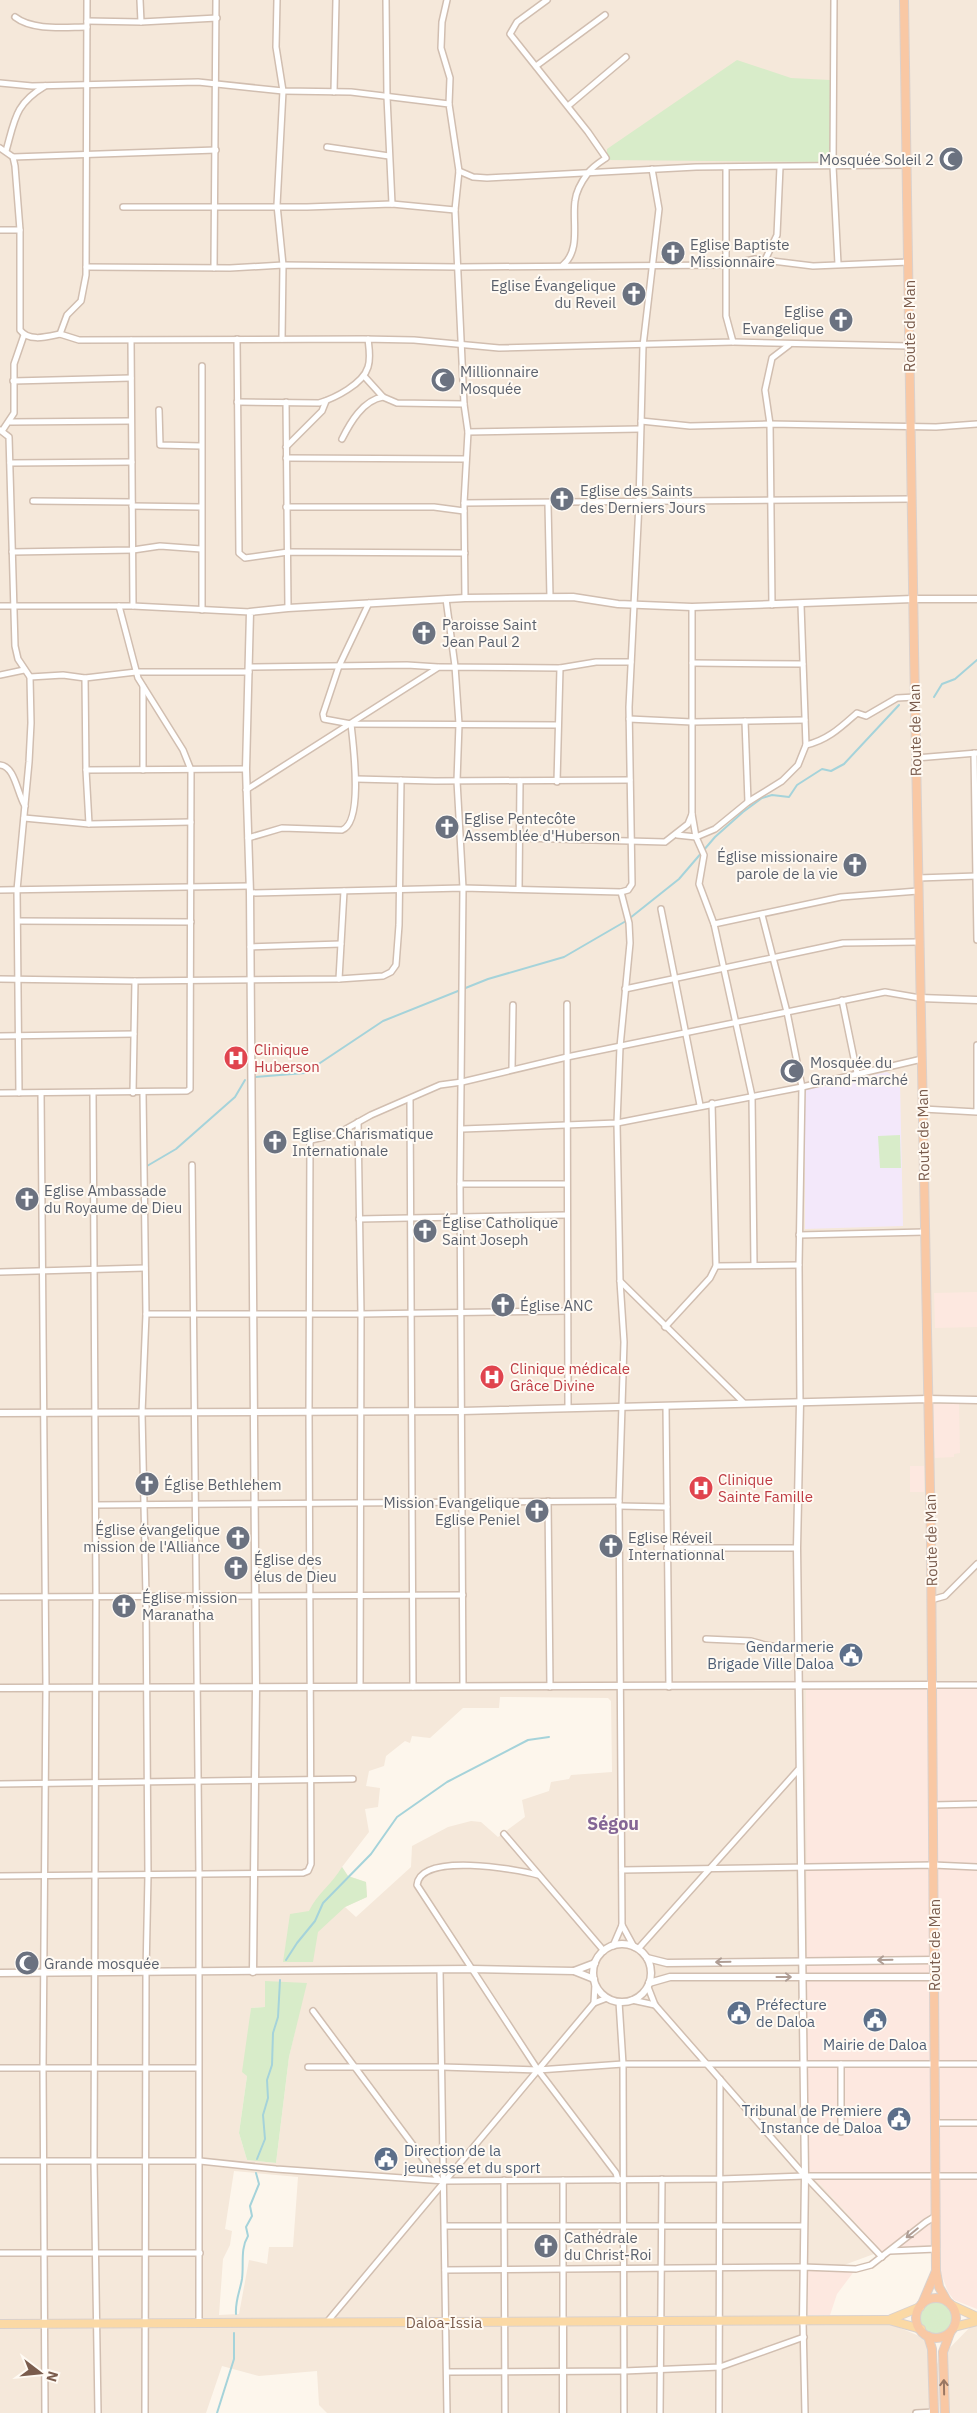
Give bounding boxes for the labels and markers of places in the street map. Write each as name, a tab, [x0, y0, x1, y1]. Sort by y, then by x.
mosque icon: Mosquée Soleil 2	[938, 146, 964, 172]
place label: Mosquée Soleil 2	[819, 150, 934, 169]
place label: Eglise Baptiste Missionnaire	[690, 235, 790, 271]
church icon: Eglise Baptiste Missionnaire	[660, 240, 686, 266]
place label: Eglise Évangelique du Reveil	[491, 276, 616, 312]
church icon: Eglise Évangelique du Reveil	[621, 281, 647, 307]
place label: Eglise Evangelique	[742, 302, 824, 338]
church icon: Eglise Evangelique	[828, 307, 854, 333]
place label: Millionnaire Mosquée	[460, 362, 539, 398]
mosque icon: Millionnaire Mosquée	[430, 367, 456, 393]
place label: Eglise des Saints des Derniers Jours	[580, 481, 706, 517]
church icon: Eglise des Saints des Derniers Jours	[549, 486, 575, 512]
place label: Paroisse Saint Jean Paul 2	[442, 615, 537, 651]
church icon: Paroisse Saint Jean Paul 2	[411, 620, 437, 646]
place label: Eglise Pentecôte Assemblée d'Huberson	[464, 809, 620, 845]
church icon: Eglise Pentecôte Assemblée d'Huberson	[434, 814, 460, 840]
place label: Église missionaire parole de la vie	[717, 847, 838, 883]
church icon: Église missionaire parole de la vie	[842, 852, 868, 878]
place label: Clinique Huberson	[254, 1040, 320, 1076]
hospital icon: Clinique Huberson	[223, 1045, 249, 1071]
place label: Mosquée du Grand-marché	[810, 1053, 908, 1089]
mosque icon: Mosquée du Grand-marché	[779, 1058, 805, 1084]
place label: Eglise Charismatique Internationale	[292, 1124, 433, 1160]
church icon: Eglise Charismatique Internationale	[262, 1129, 288, 1155]
place label: Eglise Ambassade du Royaume de Dieu	[44, 1181, 182, 1217]
church icon: Eglise Ambassade du Royaume de Dieu	[14, 1186, 40, 1212]
place label: Église Catholique Saint Joseph	[442, 1213, 558, 1249]
church icon: Église Catholique Saint Joseph	[412, 1218, 438, 1244]
church icon: Église ANC	[490, 1292, 516, 1318]
place label: Église ANC	[520, 1296, 593, 1315]
place label: Clinique médicale Grâce Divine	[510, 1359, 630, 1395]
hospital icon: Clinique médicale Grâce Divine	[479, 1364, 505, 1390]
place label: Clinique Sainte Famille	[718, 1470, 813, 1506]
church icon: Église Bethlehem	[134, 1471, 160, 1497]
place label: Église Bethlehem	[164, 1475, 281, 1494]
hospital icon: Clinique Sainte Famille	[688, 1475, 714, 1501]
place label: Mission Evangelique Eglise Peniel	[383, 1493, 520, 1529]
church icon: Mission Evangelique Eglise Peniel	[524, 1498, 550, 1524]
place label: Église évangelique mission de l'Alliance	[83, 1520, 220, 1556]
church icon: Église évangelique mission de l'Alliance	[225, 1525, 251, 1551]
place label: Eglise Réveil Internationnal	[628, 1528, 725, 1564]
church icon: Eglise Réveil Internationnal	[598, 1533, 624, 1559]
place label: Église des élus de Dieu	[254, 1550, 337, 1586]
church icon: Église des élus de Dieu	[223, 1555, 249, 1581]
place label: Église mission Maranatha	[142, 1588, 238, 1624]
church icon: Église mission Maranatha	[111, 1593, 137, 1619]
place label: Gendarmerie Brigade Ville Daloa	[707, 1637, 834, 1673]
public building icon: Gendarmerie Brigade Ville Daloa	[838, 1642, 864, 1668]
mosque icon: Grande mosquée	[14, 1950, 40, 1976]
place label: Grande mosquée	[44, 1954, 159, 1973]
place label: Préfecture de Daloa	[756, 1995, 827, 2031]
public building icon: Préfecture de Daloa	[726, 2000, 752, 2026]
public building icon: Mairie de Daloa	[862, 2007, 888, 2033]
place label: Mairie de Daloa	[823, 2035, 927, 2054]
place label: Tribunal de Premiere Instance de Daloa	[742, 2101, 882, 2137]
public building icon: Tribunal de Premiere Instance de Daloa	[886, 2106, 912, 2132]
place label: Direction de la jeunesse et du sport	[404, 2141, 541, 2177]
public building icon: Direction de la jeunesse et du sport	[373, 2146, 399, 2172]
place label: Cathédrale du Christ-Roi	[564, 2228, 652, 2264]
church icon: Cathédrale du Christ-Roi	[533, 2233, 559, 2259]

